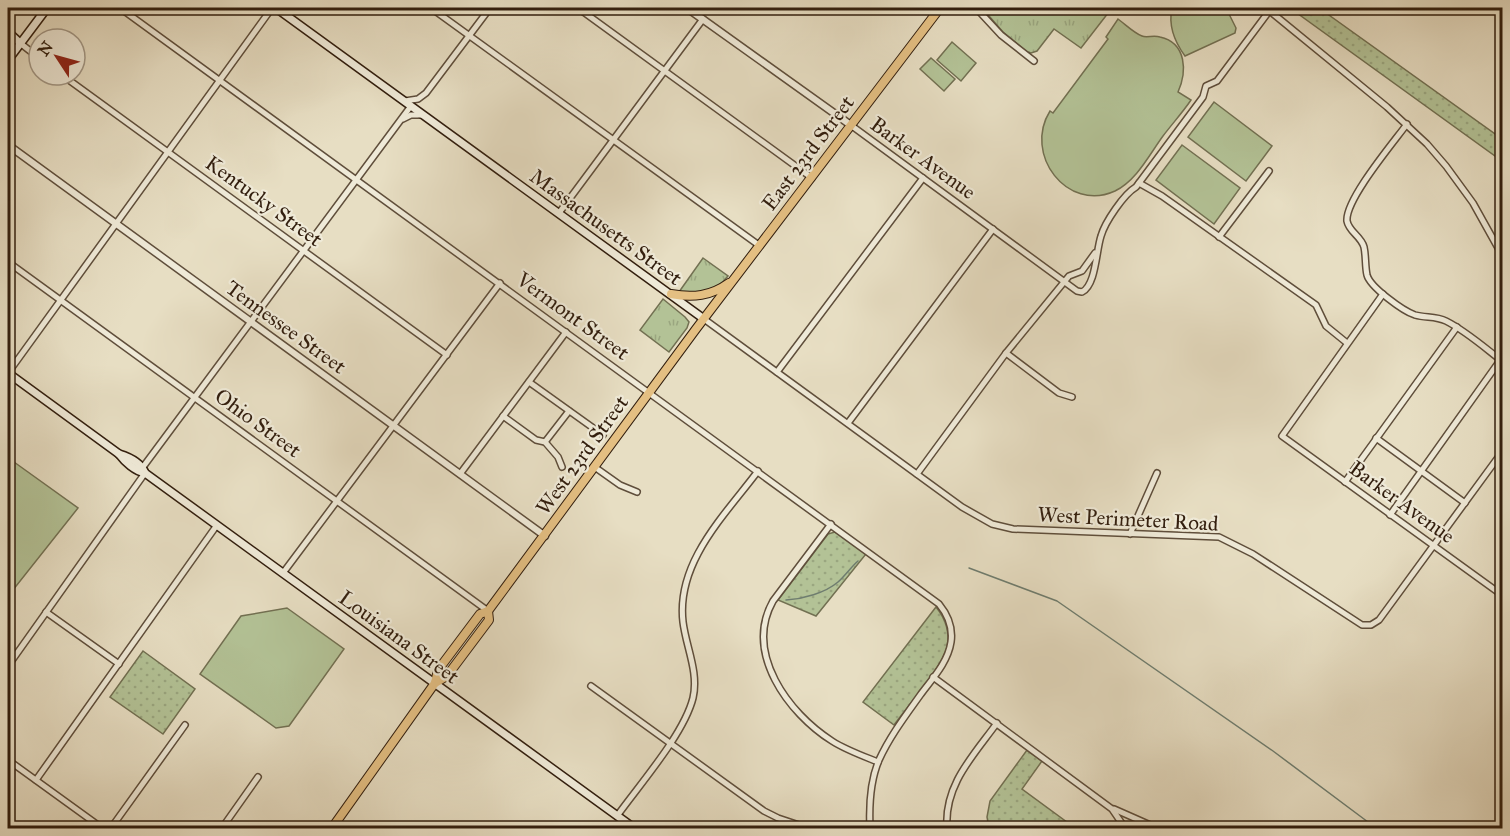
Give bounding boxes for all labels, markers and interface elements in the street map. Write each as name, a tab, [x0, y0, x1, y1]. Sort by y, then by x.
north arrow	[27, 27, 87, 87]
text: N	[34, 37, 57, 60]
street label: East 23rd Street	[756, 90, 860, 216]
street label: Barker Avenue	[865, 111, 981, 205]
street label: Kentucky Street	[200, 150, 328, 253]
street label: Massachusetts Street	[525, 163, 688, 291]
street label: Vermont Street	[511, 266, 635, 366]
street label: Tennessee Street	[221, 275, 352, 380]
street label: Ohio Street	[210, 383, 307, 463]
street label: West 23rd Street	[530, 390, 634, 520]
street label: Barker Avenue	[1344, 455, 1460, 549]
street label: West Perimeter Road	[1037, 501, 1220, 537]
street label: Louisiana Street	[334, 585, 465, 690]

